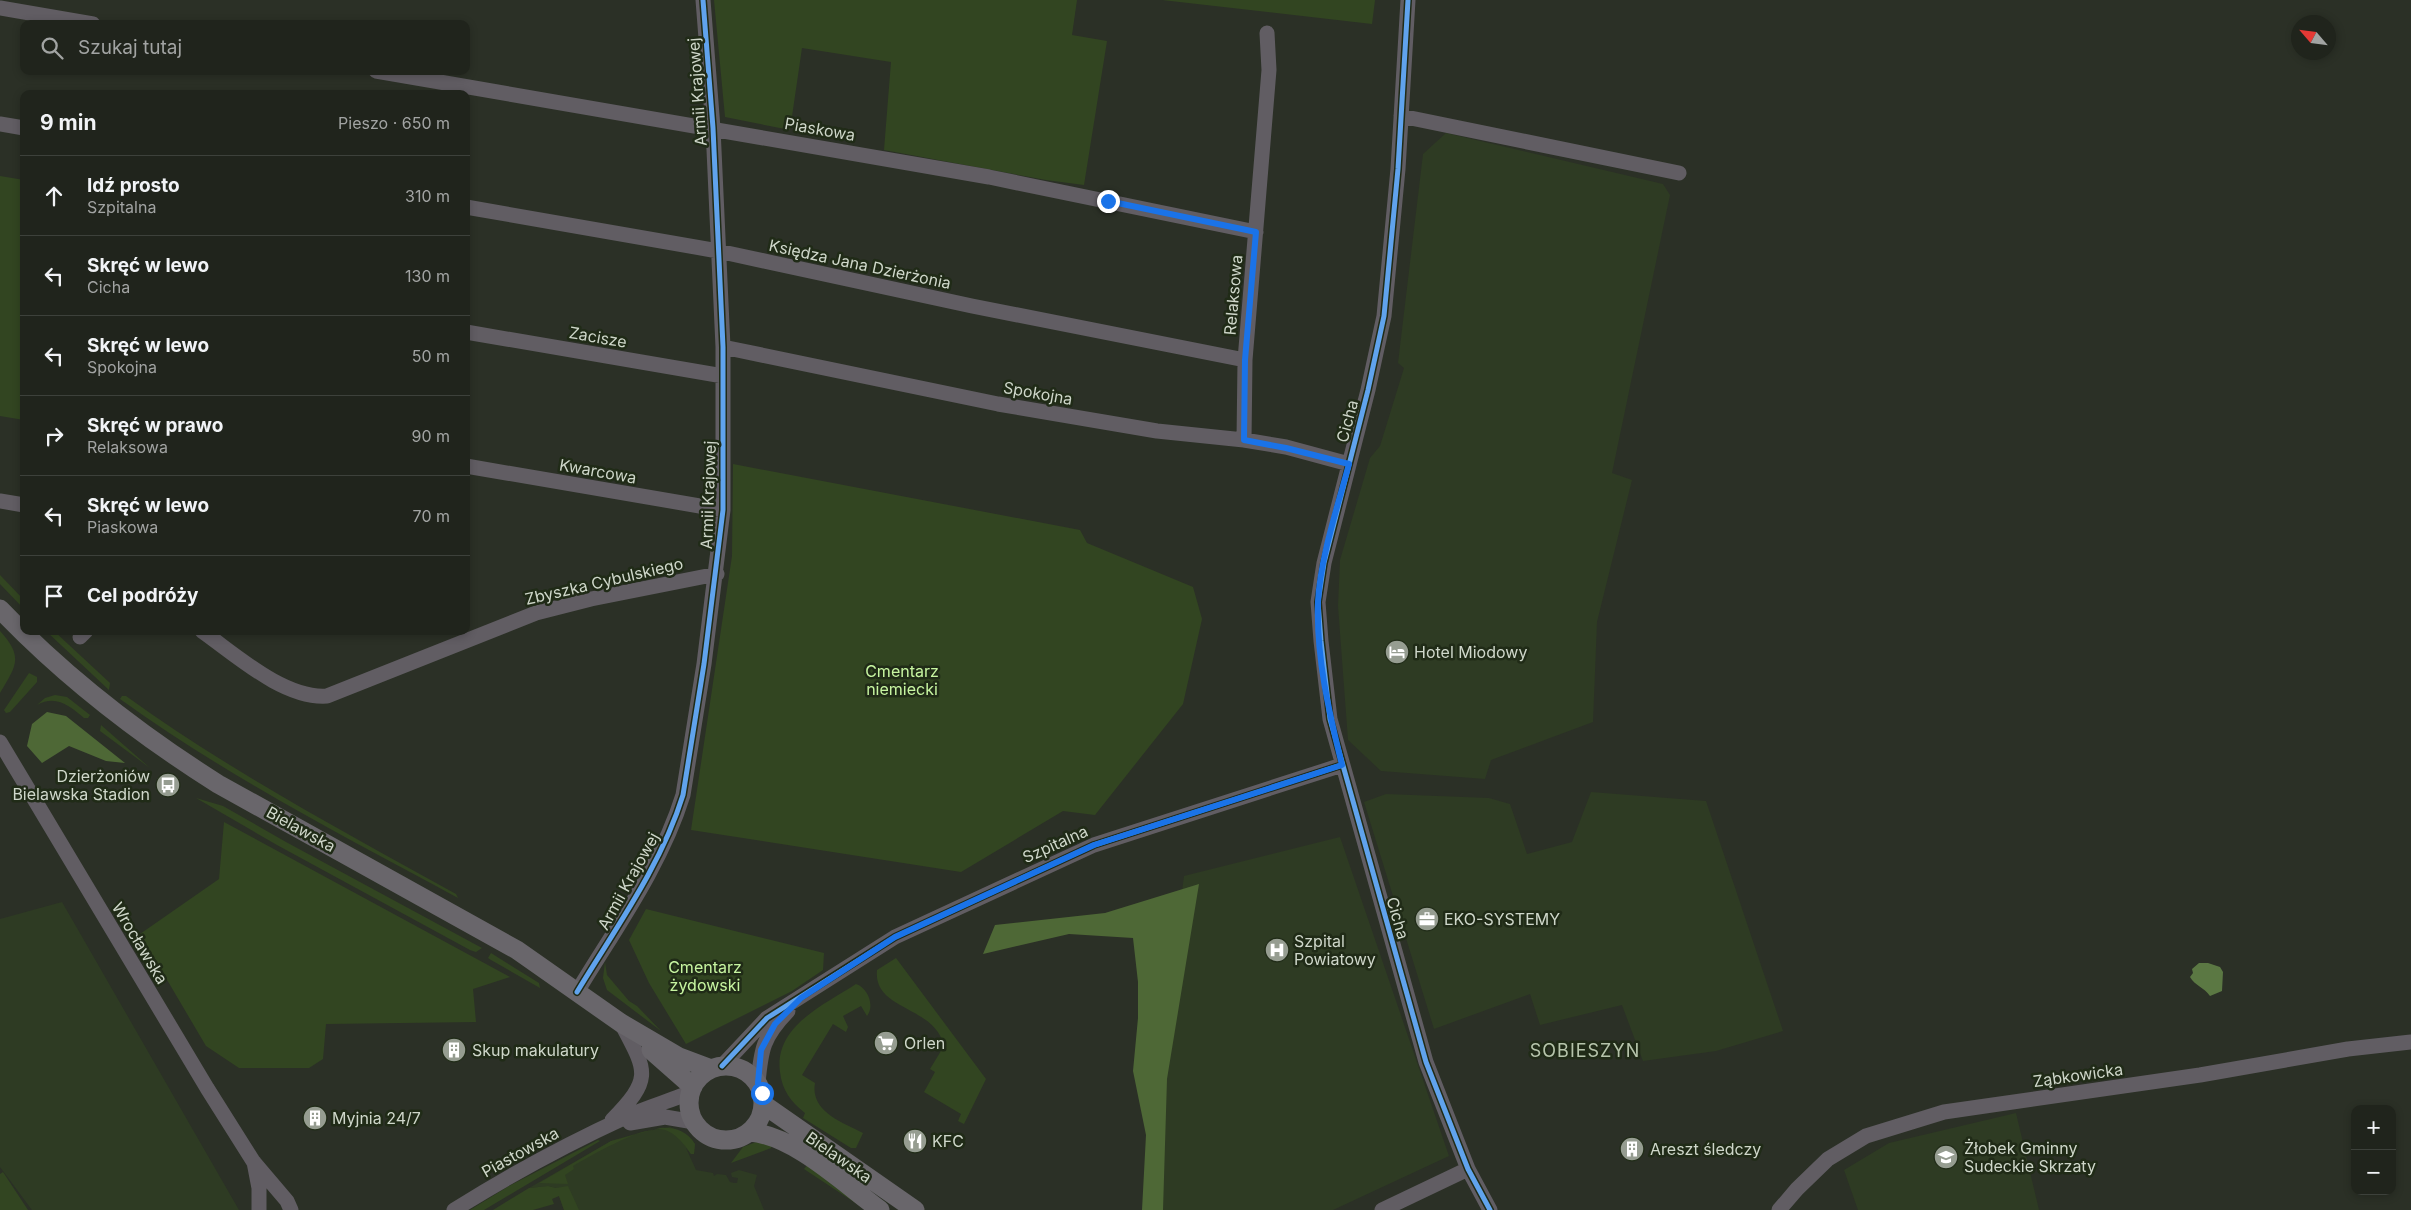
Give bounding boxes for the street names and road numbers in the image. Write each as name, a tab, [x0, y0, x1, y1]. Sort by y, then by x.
street label: Armii Krajowej	[683, 37, 711, 147]
street label: Piaskowa	[783, 113, 857, 145]
street label: Księdza Jana Dzierżonia	[767, 235, 953, 293]
street label: Relaksowa	[1220, 254, 1246, 336]
street label: Zacisze	[567, 322, 629, 352]
street label: Spokojna	[1002, 377, 1074, 409]
street label: Cicha	[1332, 398, 1362, 444]
street label: Armii Krajowej	[696, 440, 720, 550]
street label: Kwarcowa	[558, 454, 638, 488]
street label: Zbyszka Cybulskiego	[523, 553, 685, 609]
street label: Bielawska	[263, 802, 339, 856]
street label: Szpitalna	[1019, 821, 1091, 867]
street label: Armii Krajowej	[593, 829, 663, 933]
street label: Cicha	[1382, 895, 1414, 941]
street label: Wrocławska	[108, 898, 172, 988]
street label: Ząbkowicka	[2032, 1059, 2124, 1091]
street label: Piastowska	[478, 1123, 562, 1181]
street label: Bielawska	[802, 1127, 876, 1187]

